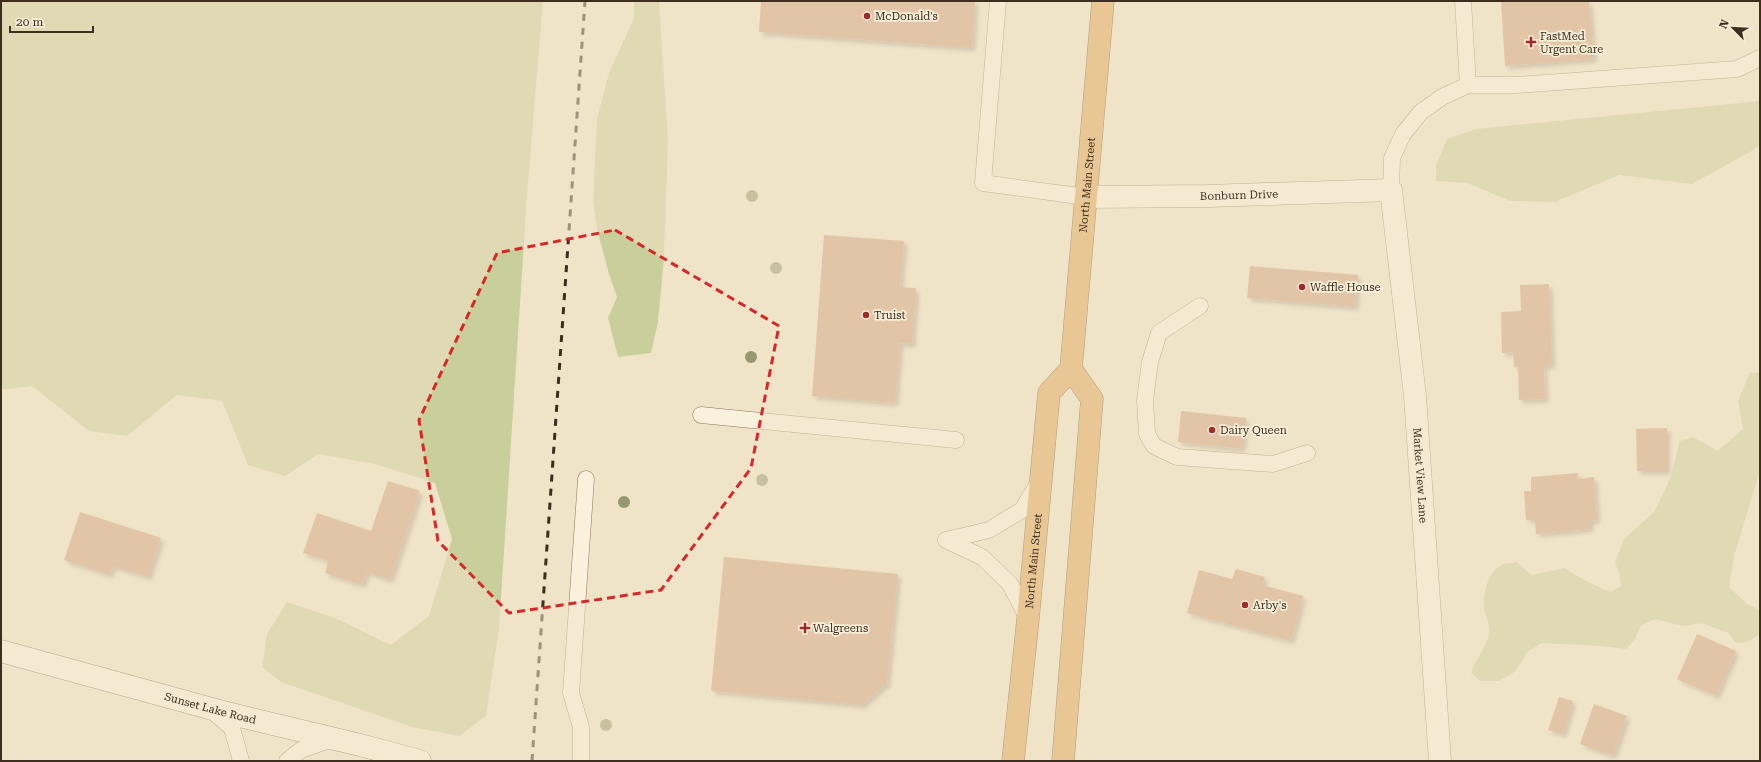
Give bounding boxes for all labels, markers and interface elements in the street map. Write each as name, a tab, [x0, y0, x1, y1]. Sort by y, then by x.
scale bar	[10, 8, 93, 34]
north arrow	[1713, 8, 1753, 48]
place label: McDonald's	[875, 10, 938, 23]
marker: McDonald's	[862, 11, 872, 21]
text: 20 m	[16, 15, 43, 29]
text: N	[1717, 17, 1732, 31]
place label: FastMed Urgent Care	[1540, 30, 1603, 56]
marker: FastMed Urgent Care	[1525, 36, 1537, 48]
street label: North Main Street	[1076, 137, 1098, 233]
street label: Bonburn Drive	[1200, 187, 1278, 203]
place label: Waffle House	[1310, 281, 1380, 294]
marker: Waffle House	[1297, 282, 1307, 292]
place label: Truist	[874, 309, 906, 322]
marker: Truist	[861, 310, 871, 320]
place label: Dairy Queen	[1220, 424, 1287, 437]
marker: Dairy Queen	[1207, 425, 1217, 435]
street label: Market View Lane	[1411, 427, 1430, 523]
street label: North Main Street	[1022, 513, 1044, 609]
place label: Arby's	[1253, 599, 1286, 612]
marker: Arby's	[1240, 600, 1250, 610]
place label: Walgreens	[813, 622, 868, 635]
marker: Walgreens	[800, 623, 810, 633]
street label: Sunset Lake Road	[163, 690, 258, 726]

